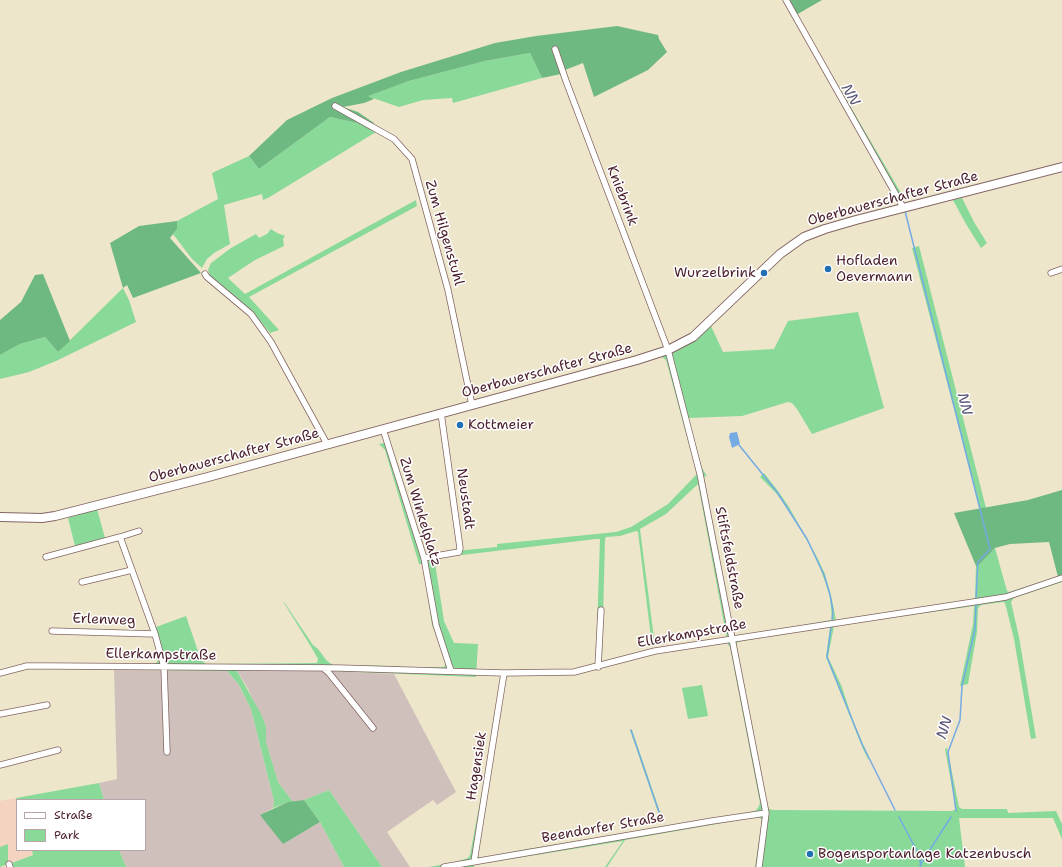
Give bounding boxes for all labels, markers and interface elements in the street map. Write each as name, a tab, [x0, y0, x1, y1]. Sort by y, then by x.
water label: NN	[837, 81, 863, 109]
street label: Kniebrink	[603, 163, 641, 229]
street label: Oberbauerschafter Straße	[806, 168, 980, 230]
street label: Zum Hilgenstuhl	[421, 178, 467, 288]
place label: Hofladen Oevermann	[836, 253, 913, 286]
marker: Hofladen Oevermann	[823, 264, 833, 274]
place label: Wurzelbrink	[674, 265, 756, 281]
marker: Wurzelbrink	[759, 268, 769, 278]
street label: Oberbauerschafter Straße	[460, 340, 634, 402]
water label: NN	[953, 391, 975, 417]
place label: Kottmeier	[468, 417, 534, 433]
marker: Kottmeier	[455, 420, 465, 430]
street label: Oberbauerschafter Straße	[147, 425, 321, 487]
street label: Zum Winkelplatz	[395, 455, 445, 569]
street label: Neustadt	[452, 467, 478, 531]
street label: Stiftsfeldstraße	[711, 505, 747, 611]
street label: Erlenweg	[72, 611, 136, 629]
street label: Ellerkampstraße	[636, 616, 748, 652]
street label: Ellerkampstraße	[105, 646, 217, 664]
water label: NN	[933, 715, 957, 741]
street label: Hagensiek	[463, 730, 491, 802]
legend	[16, 799, 146, 851]
text: Straße	[54, 807, 93, 823]
street label: Beendorfer Straße	[540, 809, 666, 847]
text: Park	[54, 827, 80, 843]
place label: Bogensportanlage Katzenbusch	[818, 846, 1032, 862]
marker: Bogensportanlage Katzenbusch	[805, 849, 815, 859]

